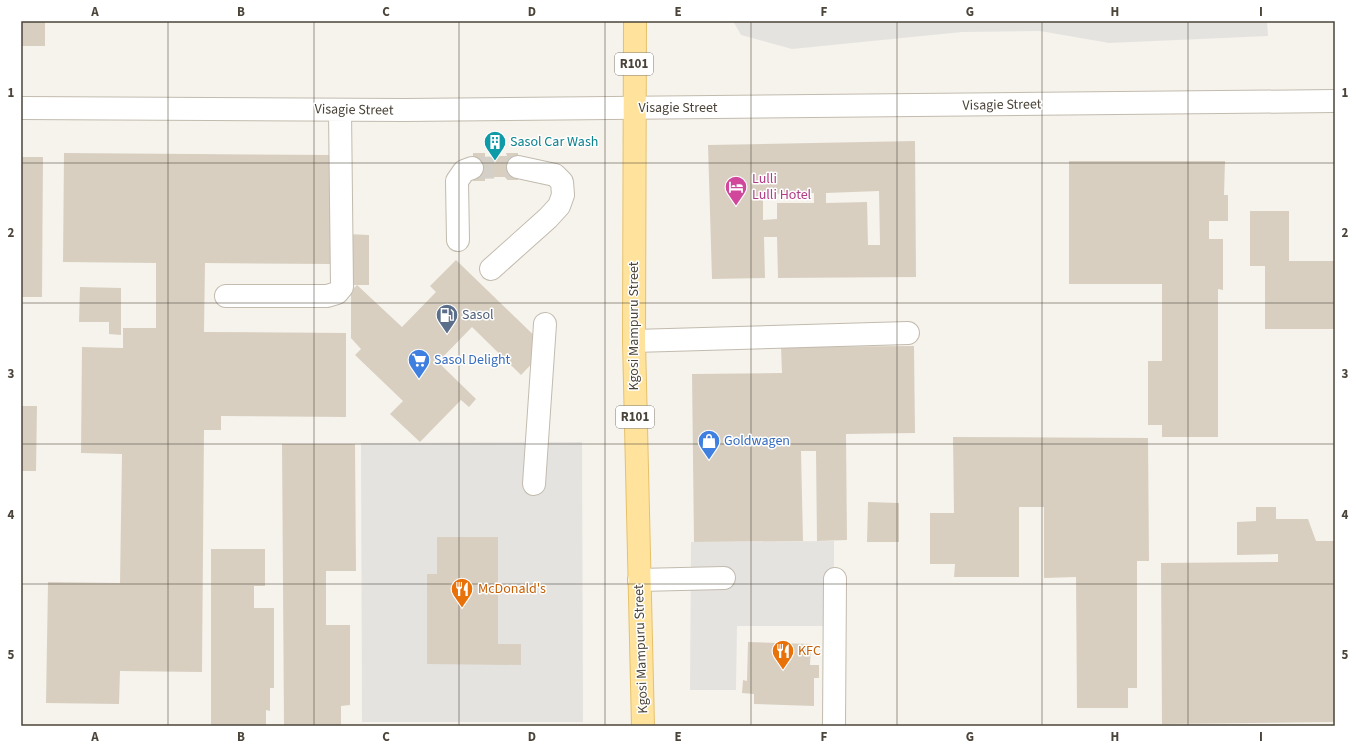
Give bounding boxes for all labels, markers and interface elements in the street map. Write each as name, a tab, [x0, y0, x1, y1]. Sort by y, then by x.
text: A	[90, 3, 99, 21]
text: B	[237, 3, 245, 21]
text: C	[382, 3, 390, 21]
text: D	[528, 3, 536, 21]
text: E	[674, 3, 682, 21]
text: F	[821, 3, 828, 21]
text: G	[966, 3, 974, 21]
text: H	[1111, 3, 1119, 21]
text: I	[1259, 3, 1263, 21]
road number: R101	[615, 53, 653, 75]
text: 1	[8, 84, 15, 102]
text: 1	[1342, 84, 1349, 102]
street label: Visagie Street	[962, 94, 1042, 116]
street label: Visagie Street	[639, 98, 718, 118]
street label: Visagie Street	[314, 99, 394, 121]
building icon: Sasol Car Wash	[482, 129, 508, 162]
place label: Sasol Car Wash	[510, 132, 598, 152]
place label: Lulli Lulli Hotel	[752, 169, 812, 205]
hotel icon: Lulli Lulli Hotel	[723, 174, 749, 207]
text: 2	[8, 224, 15, 242]
text: 2	[1342, 224, 1349, 242]
street label: Kgosi Mampuru Street	[624, 261, 644, 391]
fuel station icon: Sasol	[434, 302, 460, 335]
place label: Sasol	[462, 305, 494, 325]
supermarket icon: Sasol Delight	[406, 347, 432, 380]
place label: Sasol Delight	[434, 350, 511, 370]
text: 3	[8, 365, 15, 383]
text: 3	[1342, 365, 1349, 383]
road number: R101	[616, 406, 654, 428]
shop icon: Goldwagen	[696, 428, 722, 461]
place label: Goldwagen	[724, 431, 790, 451]
text: 4	[8, 506, 15, 524]
text: 4	[1342, 506, 1349, 524]
restaurant icon: McDonald's	[449, 576, 475, 609]
place label: McDonald's	[478, 579, 546, 599]
street label: Kgosi Mampuru Street	[629, 584, 653, 714]
restaurant icon: KFC	[770, 638, 796, 671]
place label: KFC	[798, 641, 821, 661]
text: 5	[8, 646, 15, 664]
text: 5	[1342, 646, 1349, 664]
text: A	[90, 728, 99, 746]
text: B	[237, 728, 245, 746]
text: C	[382, 728, 390, 746]
text: D	[528, 728, 536, 746]
text: E	[674, 728, 682, 746]
text: F	[821, 728, 828, 746]
text: G	[966, 728, 974, 746]
text: H	[1111, 728, 1119, 746]
text: I	[1259, 728, 1263, 746]

